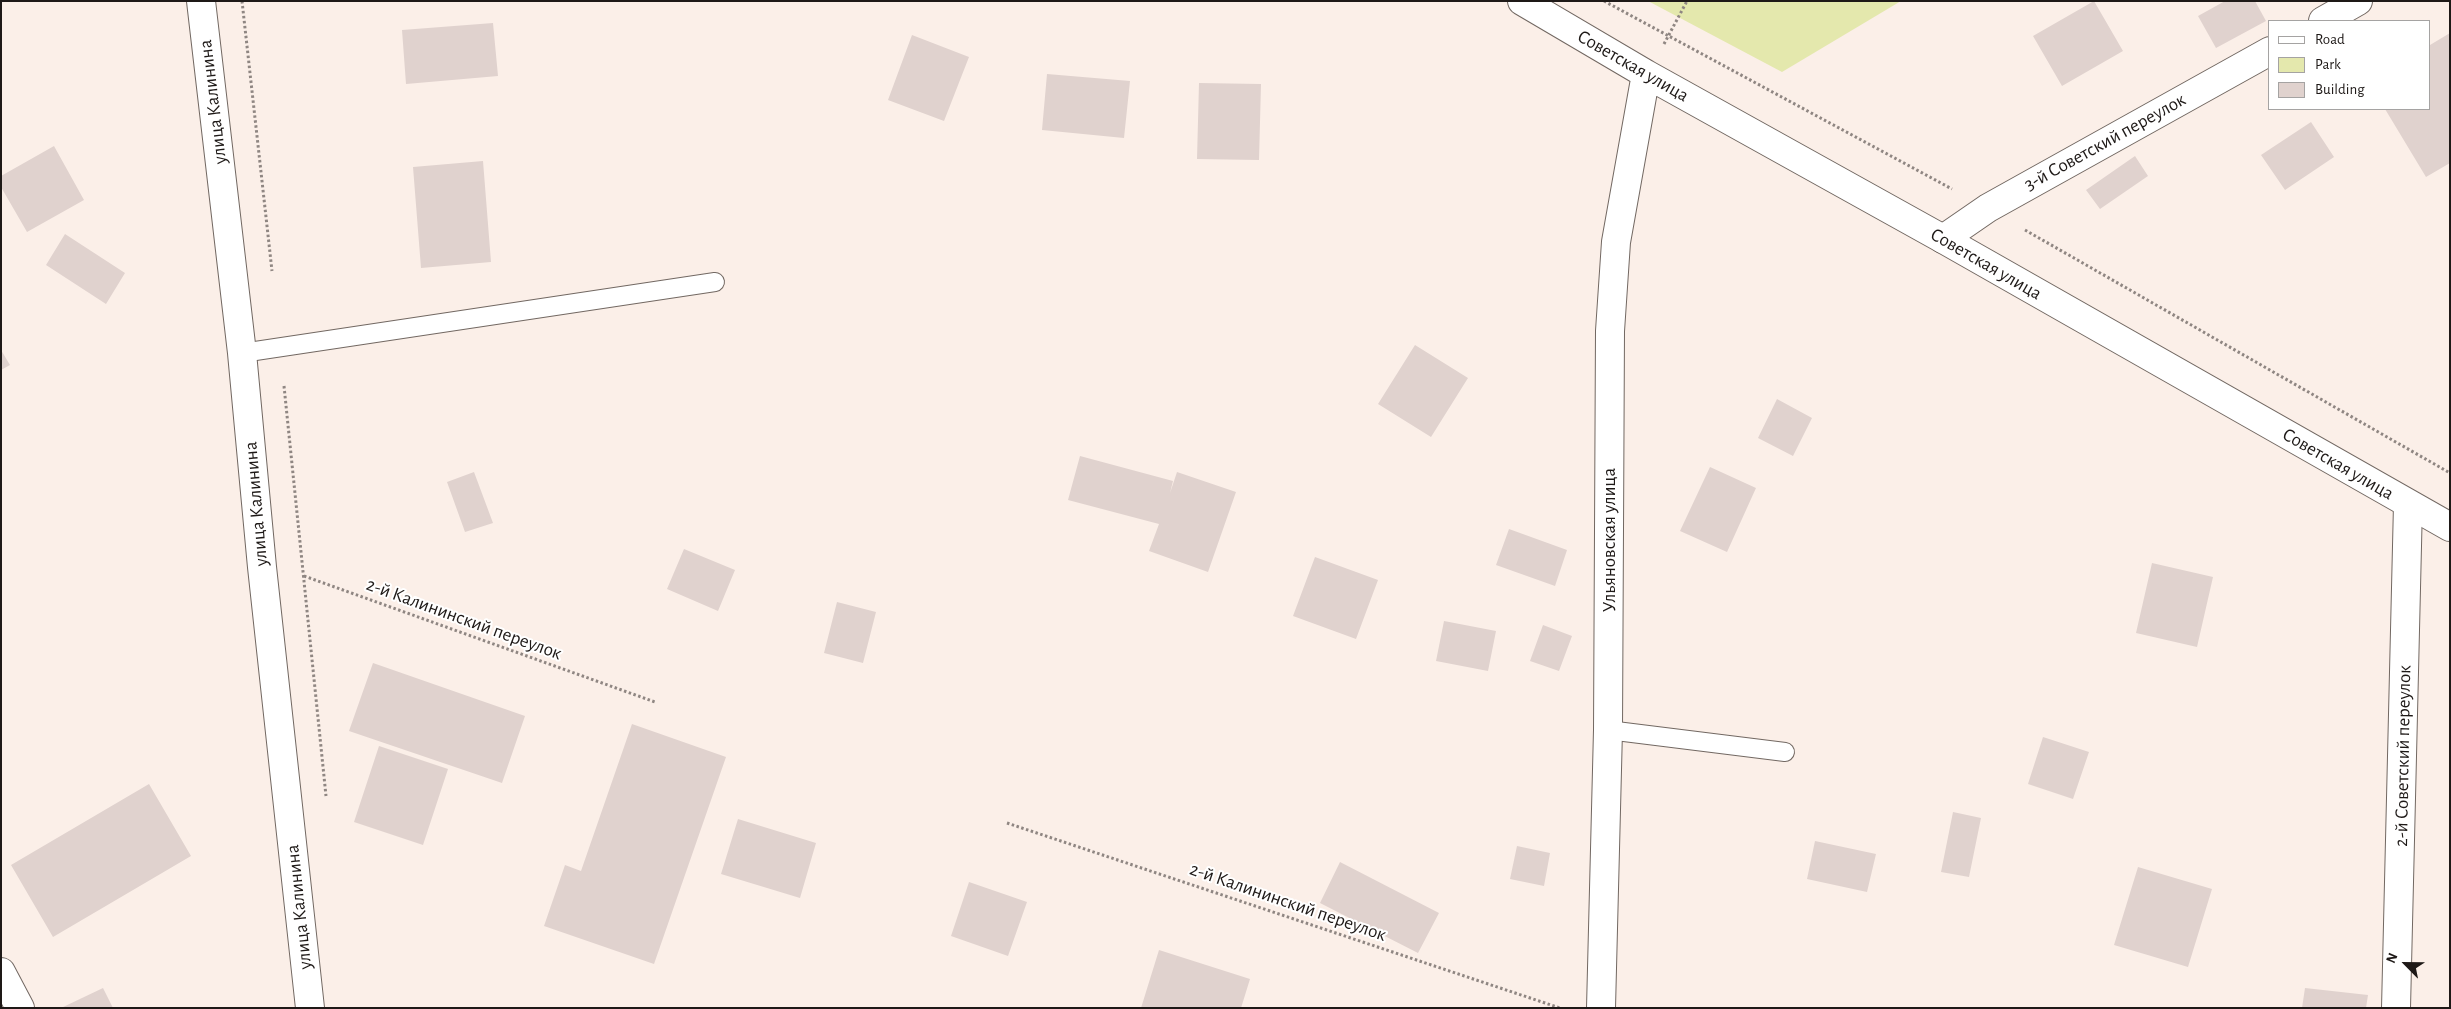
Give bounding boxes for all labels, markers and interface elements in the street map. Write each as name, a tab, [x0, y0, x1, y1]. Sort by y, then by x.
legend	[2268, 20, 2431, 110]
street label: Советская улица	[1573, 25, 1693, 107]
text: Road	[2315, 32, 2345, 47]
street label: улица Калинина	[194, 38, 232, 166]
text: Park	[2315, 57, 2341, 72]
text: Building	[2315, 82, 2365, 97]
street label: 3-й Советский переулок	[2020, 88, 2190, 196]
street label: Советская улица	[1926, 223, 2046, 305]
street label: Советская улица	[2278, 423, 2398, 505]
street label: улица Калинина	[239, 441, 273, 567]
street label: Ульяновская улица	[1598, 468, 1620, 612]
street label: 2-й Калининский переулок	[363, 573, 565, 665]
street label: 2-й Советский переулок	[2390, 665, 2416, 847]
street label: улица Калинина	[281, 844, 317, 970]
street label: 2-й Калининский переулок	[1187, 858, 1389, 946]
north arrow	[2381, 939, 2431, 989]
text: N	[2384, 951, 2401, 965]

